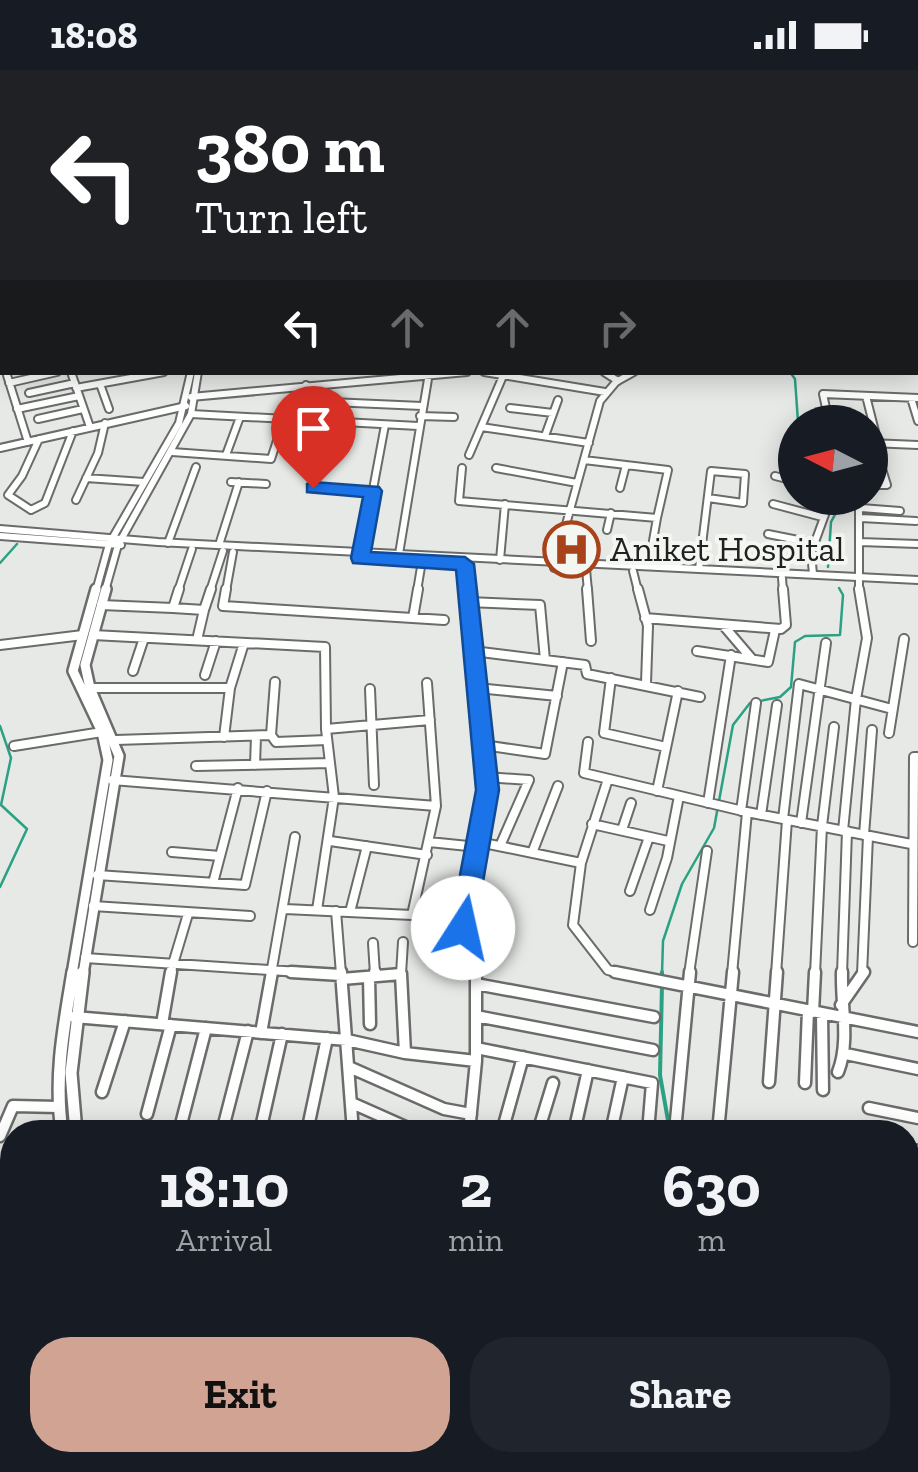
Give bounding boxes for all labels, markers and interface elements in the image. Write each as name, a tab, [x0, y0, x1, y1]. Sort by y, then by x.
text: 18:08	[50, 12, 138, 58]
text: 380 m	[195, 106, 385, 190]
icon: left	[30, 110, 160, 240]
text: Turn left	[195, 191, 367, 245]
icon: left	[275, 300, 330, 355]
icon: ahead	[380, 300, 435, 355]
icon: ahead	[485, 300, 540, 355]
icon: right	[590, 300, 645, 355]
pin	[271, 386, 356, 489]
icon: arrive	[286, 401, 341, 456]
north arrow	[778, 405, 888, 515]
map controls	[778, 405, 888, 515]
hospital icon: Aniket Hospital	[541, 519, 601, 579]
place label: Aniket Hospital	[610, 528, 845, 570]
position arrow	[411, 876, 515, 980]
text: 18:10	[159, 1150, 289, 1222]
text: 2	[460, 1150, 492, 1222]
text: 630	[662, 1150, 761, 1222]
text: Arrival	[176, 1221, 272, 1259]
text: min	[448, 1221, 503, 1259]
text: m	[698, 1221, 725, 1259]
button: Exit	[30, 1337, 450, 1452]
button: Share	[470, 1337, 890, 1452]

